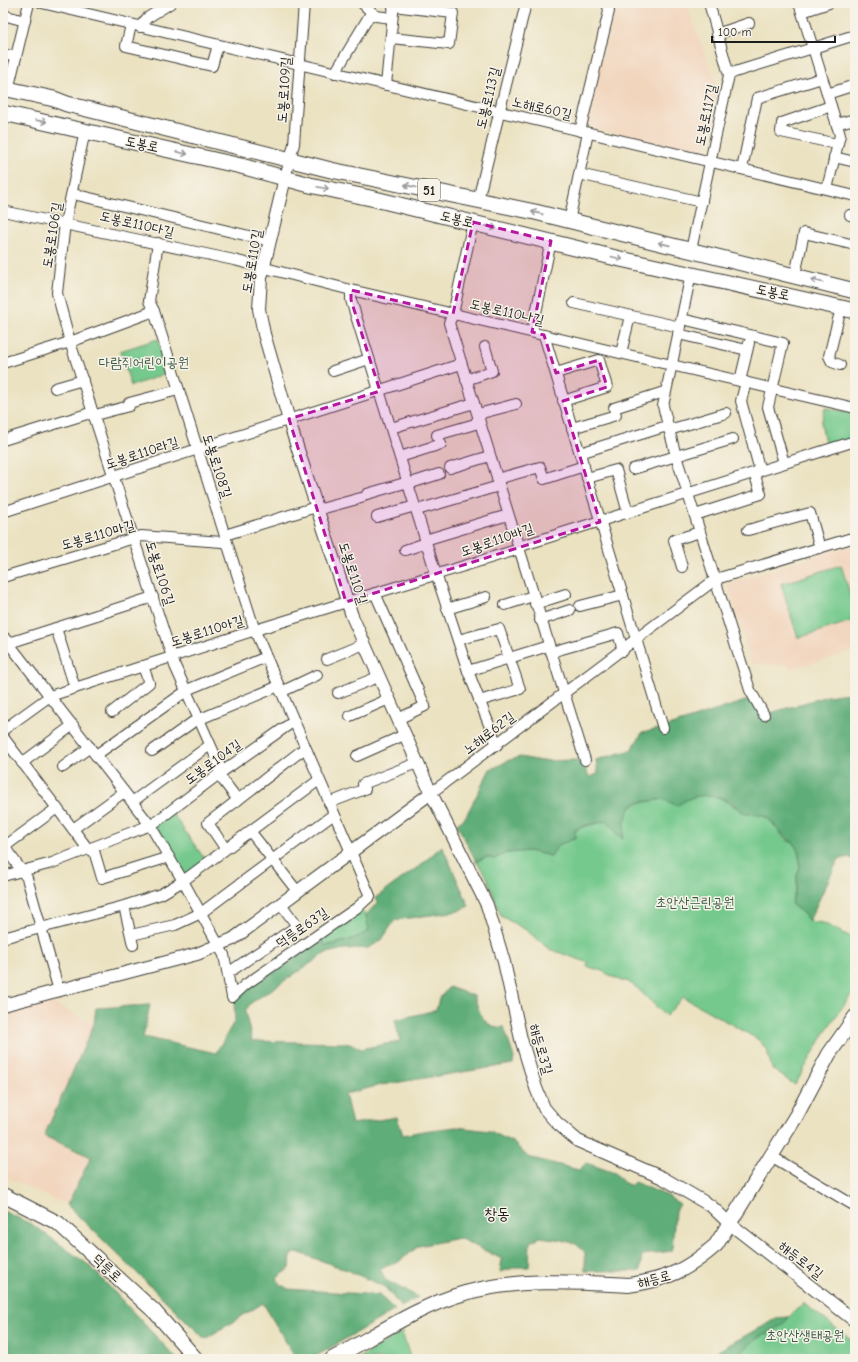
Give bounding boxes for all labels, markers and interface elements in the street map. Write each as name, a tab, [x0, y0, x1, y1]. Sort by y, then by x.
scale bar	[712, 18, 835, 44]
text: 100 m	[718, 25, 751, 39]
street label: 도봉로109길	[273, 55, 295, 124]
street label: 도봉로113길	[472, 65, 504, 131]
street label: 도봉로117길	[691, 82, 721, 147]
street label: 노해로60길	[510, 93, 574, 123]
one-way arrow	[34, 117, 47, 125]
street label: 도봉로	[124, 132, 160, 156]
one-way arrow	[175, 149, 188, 157]
road number: 51	[418, 179, 440, 201]
one-way arrow	[404, 182, 417, 190]
one-way arrow	[316, 184, 329, 192]
street label: 도봉로106길	[38, 200, 66, 269]
street label: 도봉로110다길	[98, 207, 177, 241]
street label: 도봉로	[439, 207, 475, 231]
one-way arrow	[531, 209, 544, 217]
one-way arrow	[484, 223, 497, 231]
street label: 도봉로110길	[238, 227, 266, 294]
one-way arrow	[658, 239, 671, 247]
one-way arrow	[610, 254, 623, 262]
one-way arrow	[811, 277, 824, 284]
street label: 도봉로	[755, 280, 791, 304]
street label: 도봉로110나길	[468, 295, 547, 329]
park label: 다람쥐어린이공원	[99, 354, 189, 371]
street label: 도봉로108길	[199, 432, 236, 501]
street label: 도봉로110라길	[103, 433, 181, 473]
street label: 도봉로110마길	[59, 516, 138, 554]
street label: 도봉로110바길	[458, 519, 536, 560]
street label: 도봉로106길	[142, 539, 179, 608]
street label: 도봉로110길	[335, 540, 371, 607]
street label: 도봉로110아길	[168, 612, 246, 650]
street label: 노해로62길	[460, 708, 519, 758]
street label: 도봉로104길	[181, 735, 245, 788]
park label: 초안산근린공원	[656, 894, 734, 911]
street label: 덕릉로63길	[273, 903, 332, 952]
street label: 해등로3길	[526, 1022, 557, 1077]
district label: 창동	[484, 1205, 510, 1223]
street label: 해등로4길	[775, 1237, 827, 1283]
street label: 덕릉로	[89, 1250, 125, 1286]
street label: 해등로	[636, 1267, 672, 1291]
park label: 초안산생태공원	[766, 1327, 844, 1344]

